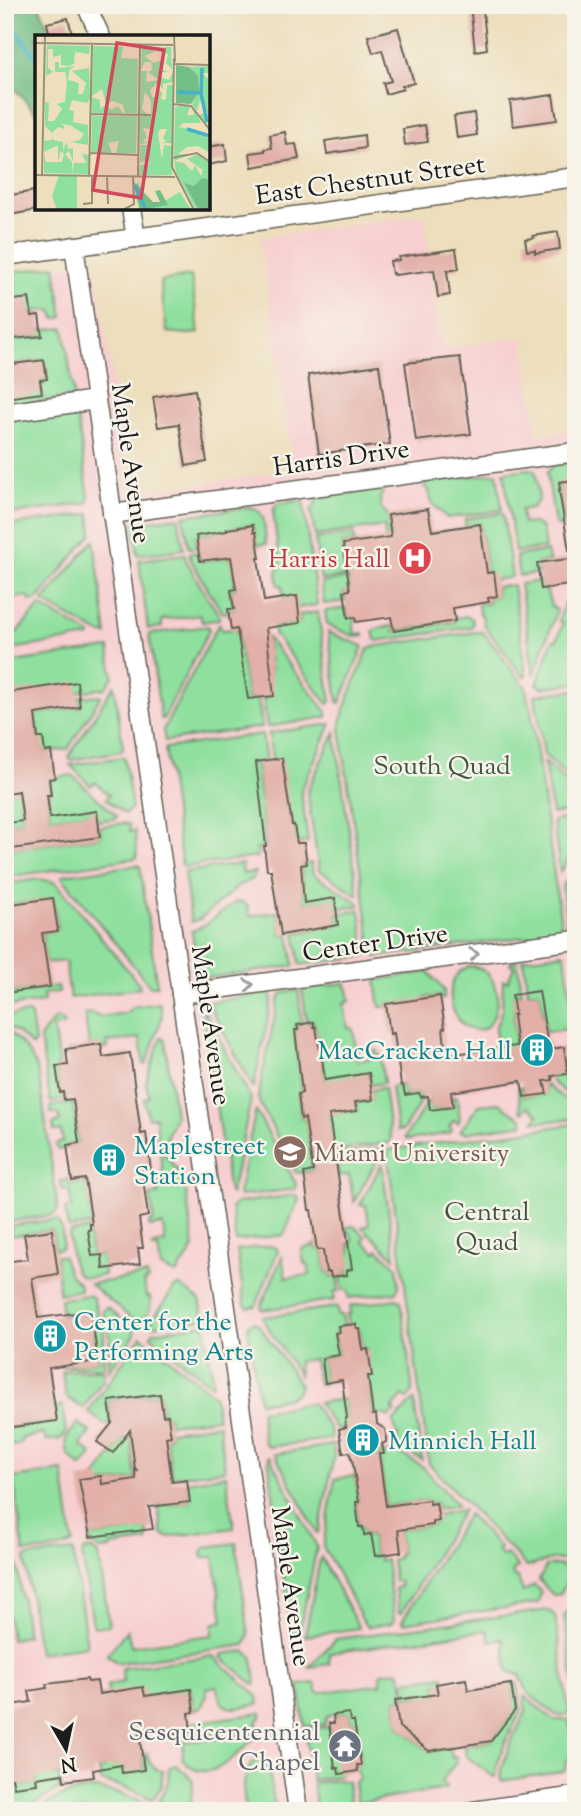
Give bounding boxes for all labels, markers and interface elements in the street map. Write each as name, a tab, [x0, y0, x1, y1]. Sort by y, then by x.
inset map	[35, 35, 210, 210]
street label: East Chestnut Street	[253, 147, 487, 216]
street label: Maple Avenue	[100, 381, 159, 546]
street label: Harris Drive	[271, 432, 412, 487]
hospital icon: Harris Hall	[396, 539, 434, 577]
place label: Harris Hall	[268, 542, 390, 579]
park label: South Quad	[373, 749, 511, 786]
street label: Center Drive	[300, 916, 450, 973]
street label: Maple Avenue	[180, 943, 239, 1108]
one-way arrow	[468, 947, 480, 962]
one-way arrow	[243, 978, 255, 993]
building icon: MacCracken Hall	[518, 1031, 556, 1069]
place label: MacCracken Hall	[317, 1034, 512, 1071]
place label: Maplestreet Station	[134, 1129, 265, 1196]
school or university icon: Miami University	[271, 1133, 309, 1171]
place label: Miami University	[314, 1136, 510, 1173]
building icon: Maplestreet Station	[90, 1141, 128, 1179]
park label: Central Quad	[444, 1195, 530, 1262]
place label: Center for the Performing Arts	[74, 1305, 254, 1372]
building icon: Center for the Performing Arts	[31, 1317, 69, 1355]
building icon: Minnich Hall	[344, 1421, 382, 1459]
place label: Minnich Hall	[388, 1424, 537, 1461]
street label: Maple Avenue	[260, 1504, 319, 1669]
north arrow	[32, 1714, 102, 1784]
place label: Sesquicentennial Chapel	[128, 1715, 320, 1782]
temple icon: Sesquicentennial Chapel	[326, 1727, 364, 1765]
text: N	[59, 1749, 78, 1778]

